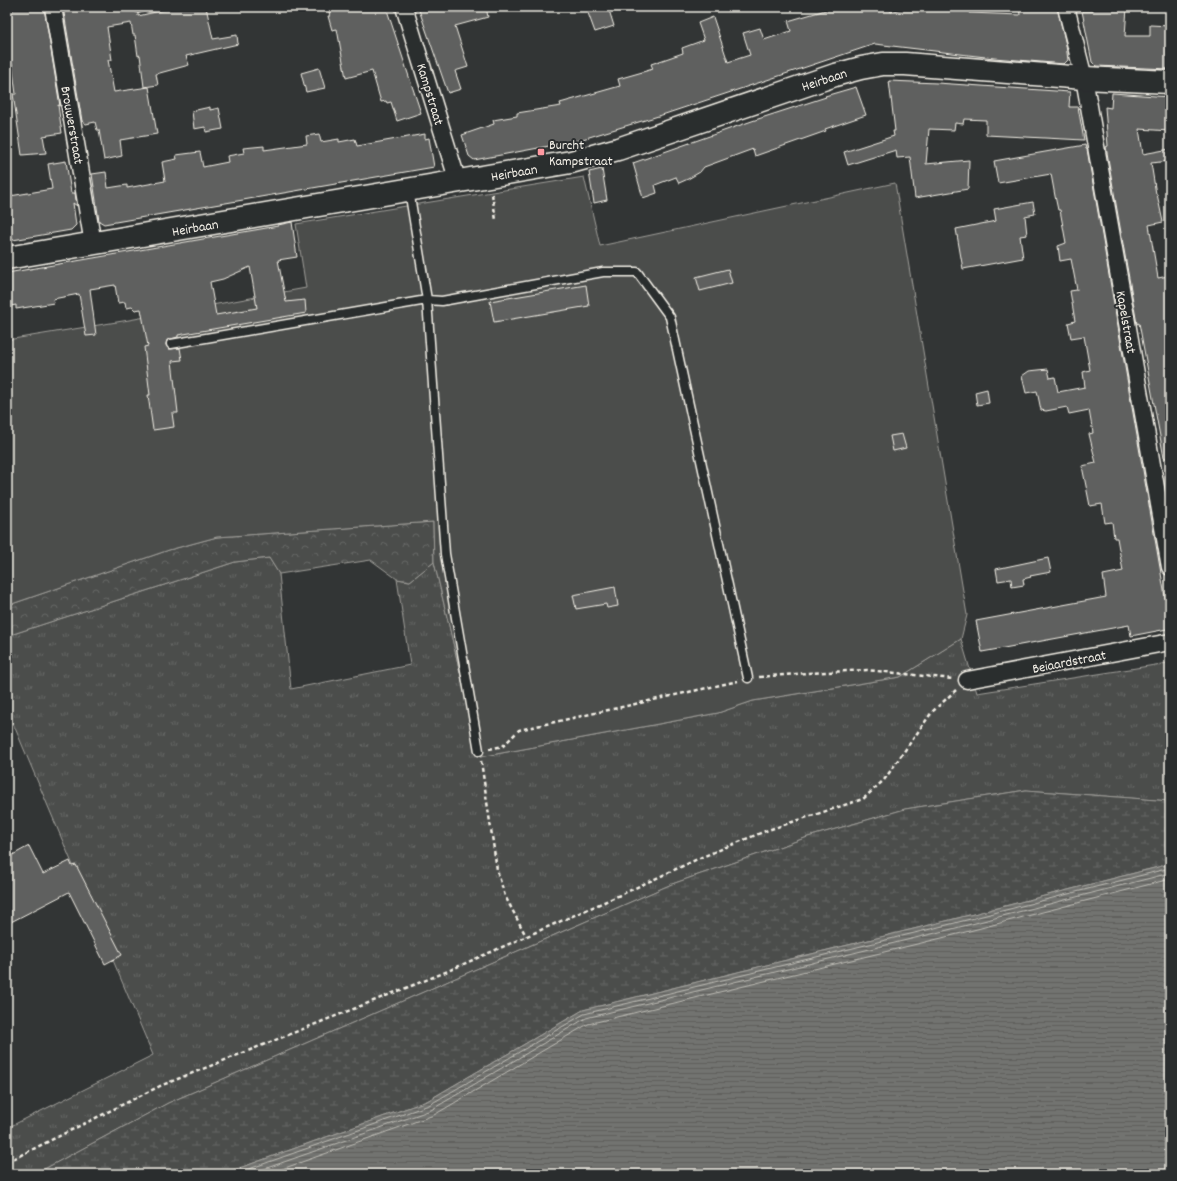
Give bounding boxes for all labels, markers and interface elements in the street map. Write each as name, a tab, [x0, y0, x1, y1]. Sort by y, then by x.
street label: Kampstraat	[410, 61, 448, 128]
street label: Heirbaan	[799, 64, 850, 98]
street label: Brouwerstraat	[54, 85, 88, 166]
place label: Burcht Kampstraat	[549, 136, 613, 172]
marker: Burcht Kampstraat	[536, 147, 546, 157]
street label: Heirbaan	[490, 160, 539, 188]
street label: Heirbaan	[171, 215, 220, 243]
street label: Kapelstraat	[1110, 289, 1140, 355]
street label: Beiaardstraat	[1031, 646, 1108, 680]

